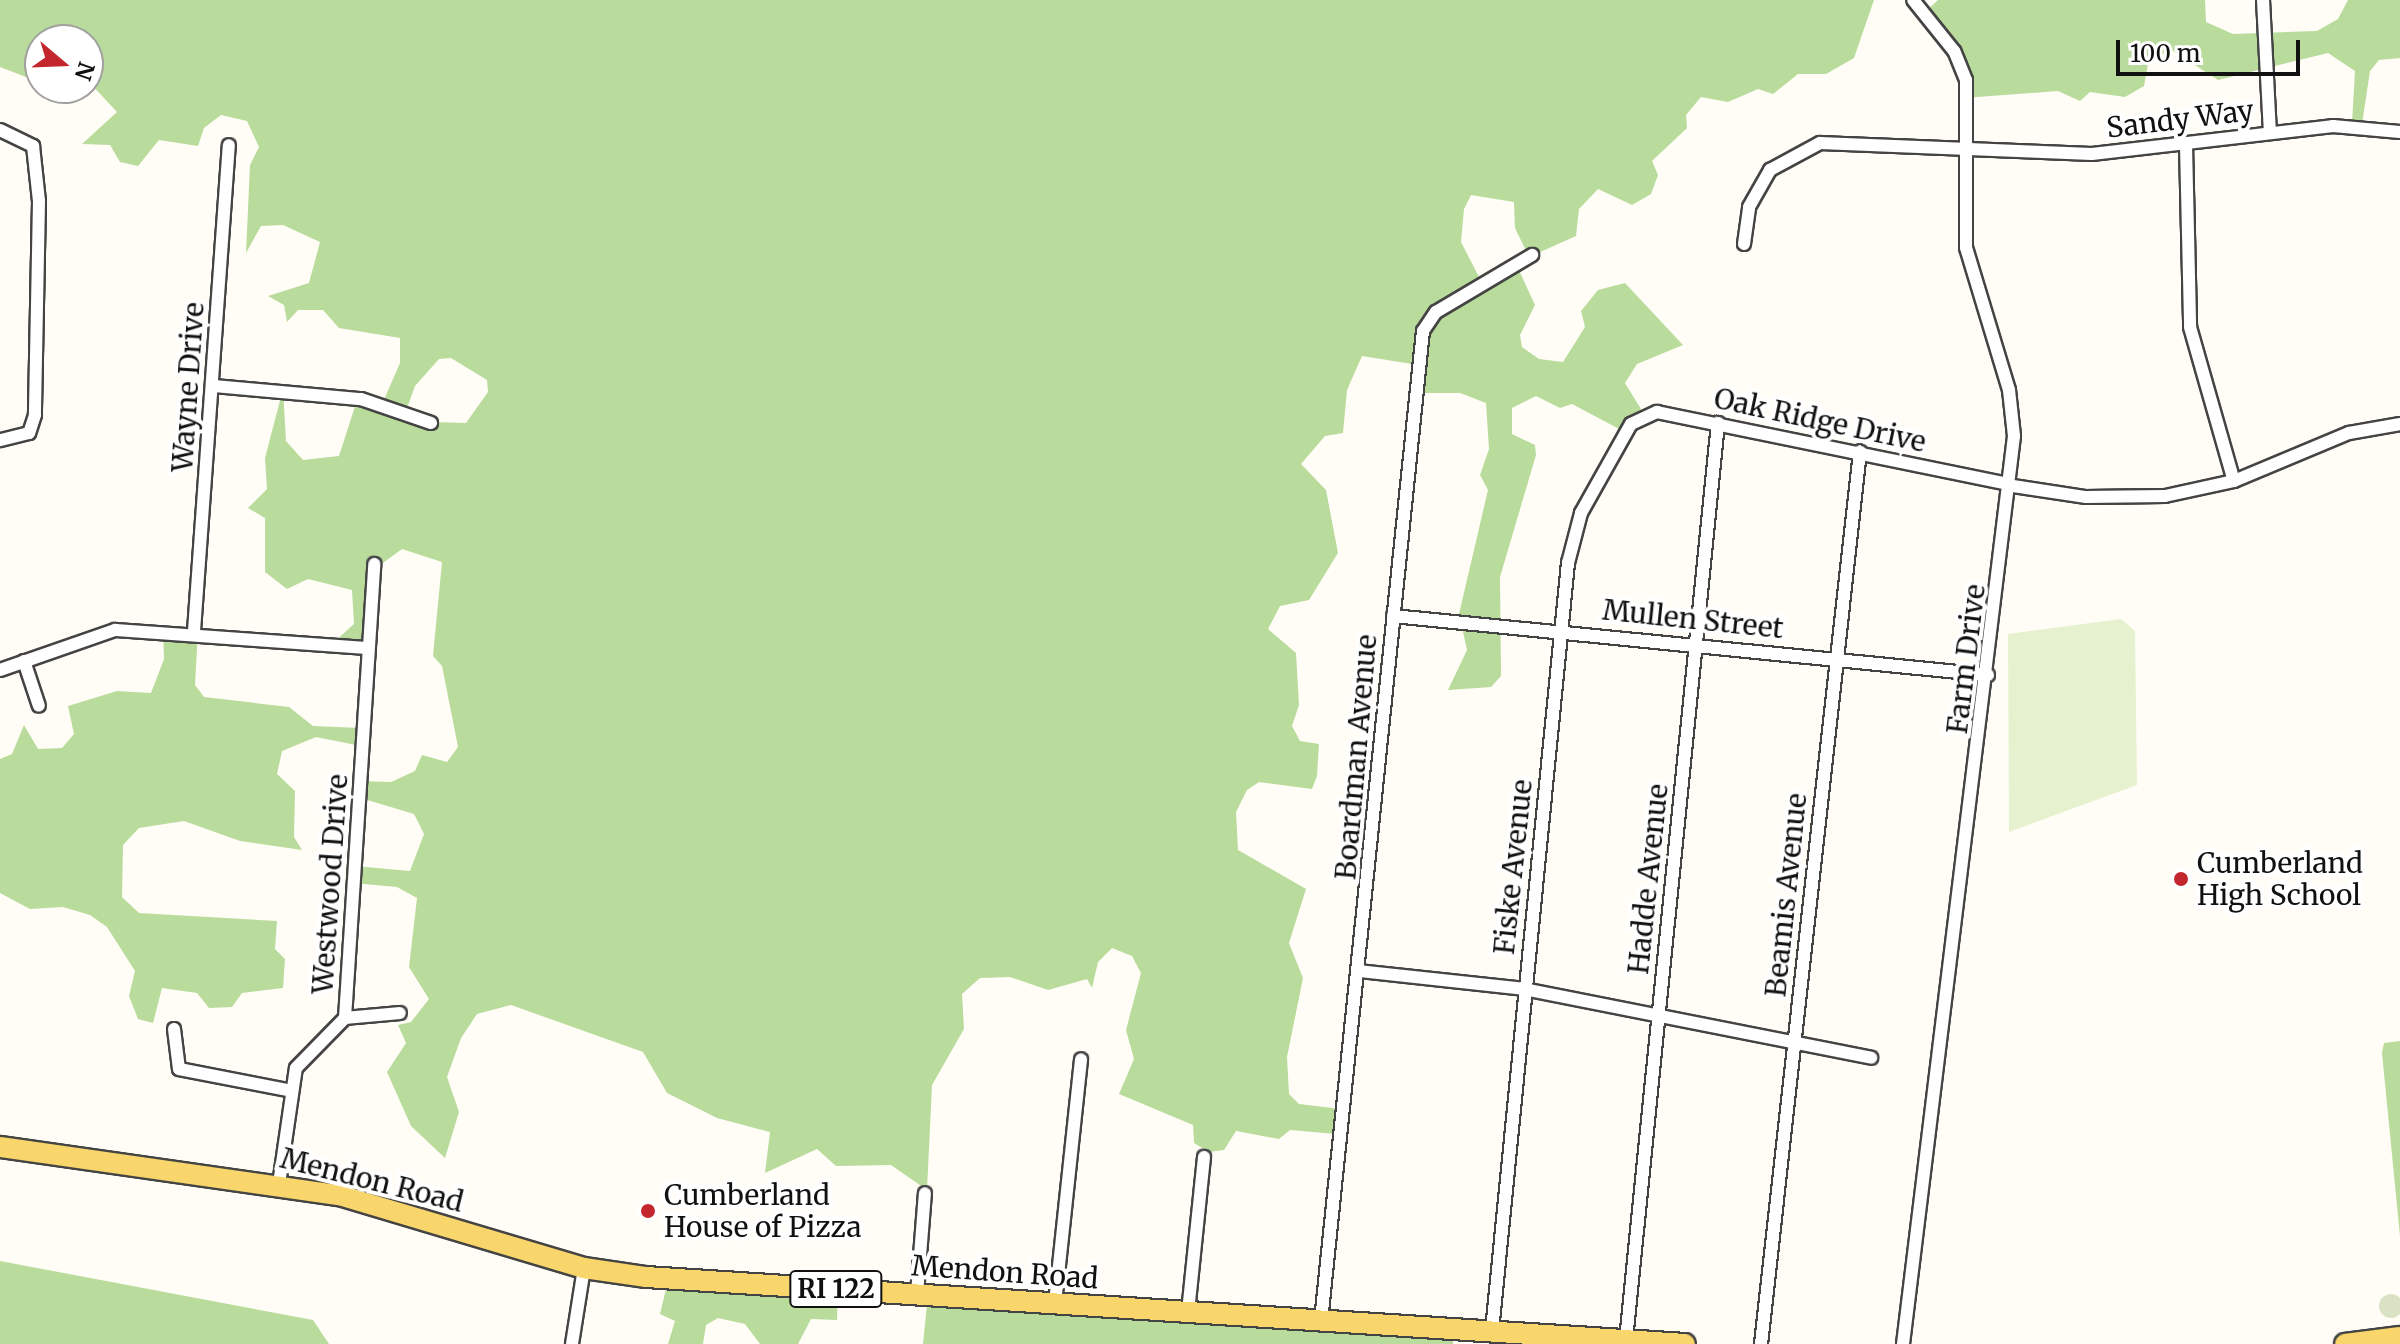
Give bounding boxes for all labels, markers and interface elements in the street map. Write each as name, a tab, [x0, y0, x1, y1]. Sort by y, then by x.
north arrow	[24, 24, 104, 104]
scale bar	[2120, 24, 2304, 74]
text: 100 m	[2130, 38, 2200, 69]
text: N	[69, 58, 101, 84]
street label: Sandy Way	[2105, 93, 2255, 145]
street label: Wayne Drive	[165, 301, 211, 473]
street label: Oak Ridge Drive	[1711, 381, 1929, 459]
street label: Farm Drive	[1940, 582, 1992, 736]
street label: Mullen Street	[1601, 593, 1785, 645]
street label: Boardman Avenue	[1329, 633, 1383, 881]
street label: Westwood Drive	[306, 773, 354, 995]
street label: Fiske Avenue	[1487, 778, 1539, 956]
street label: Hadde Avenue	[1621, 782, 1675, 976]
street label: Beamis Avenue	[1759, 792, 1813, 998]
place label: Cumberland High School	[2197, 846, 2363, 912]
marker: Cumberland High School	[2172, 870, 2190, 888]
street label: Mendon Road	[277, 1141, 467, 1219]
place label: Cumberland House of Pizza	[664, 1178, 861, 1244]
marker: Cumberland House of Pizza	[639, 1202, 657, 1220]
street label: Mendon Road	[910, 1249, 1100, 1295]
road number: RI 122	[788, 1267, 884, 1311]

